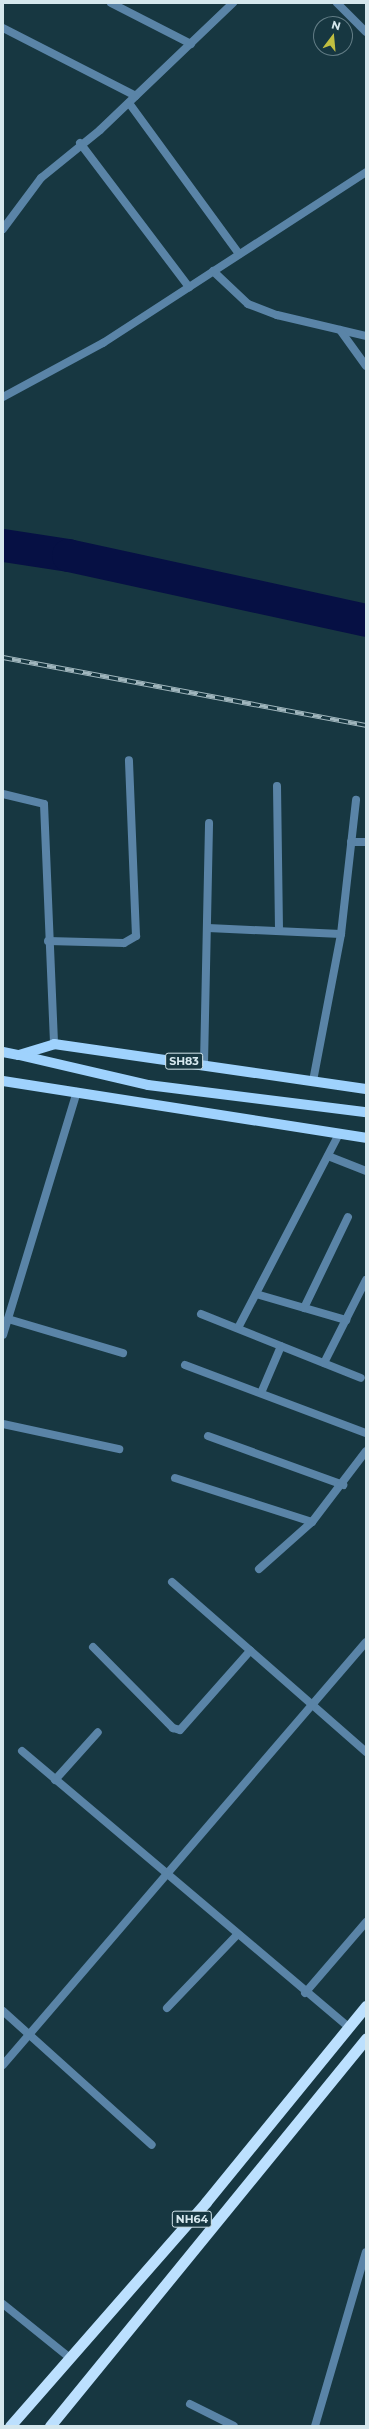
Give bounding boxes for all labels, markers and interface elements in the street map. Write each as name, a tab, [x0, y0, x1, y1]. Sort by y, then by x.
north arrow	[313, 16, 353, 56]
text: N	[330, 17, 342, 33]
road number: SH83	[165, 1052, 203, 1070]
road number: NH64	[171, 2210, 213, 2228]

